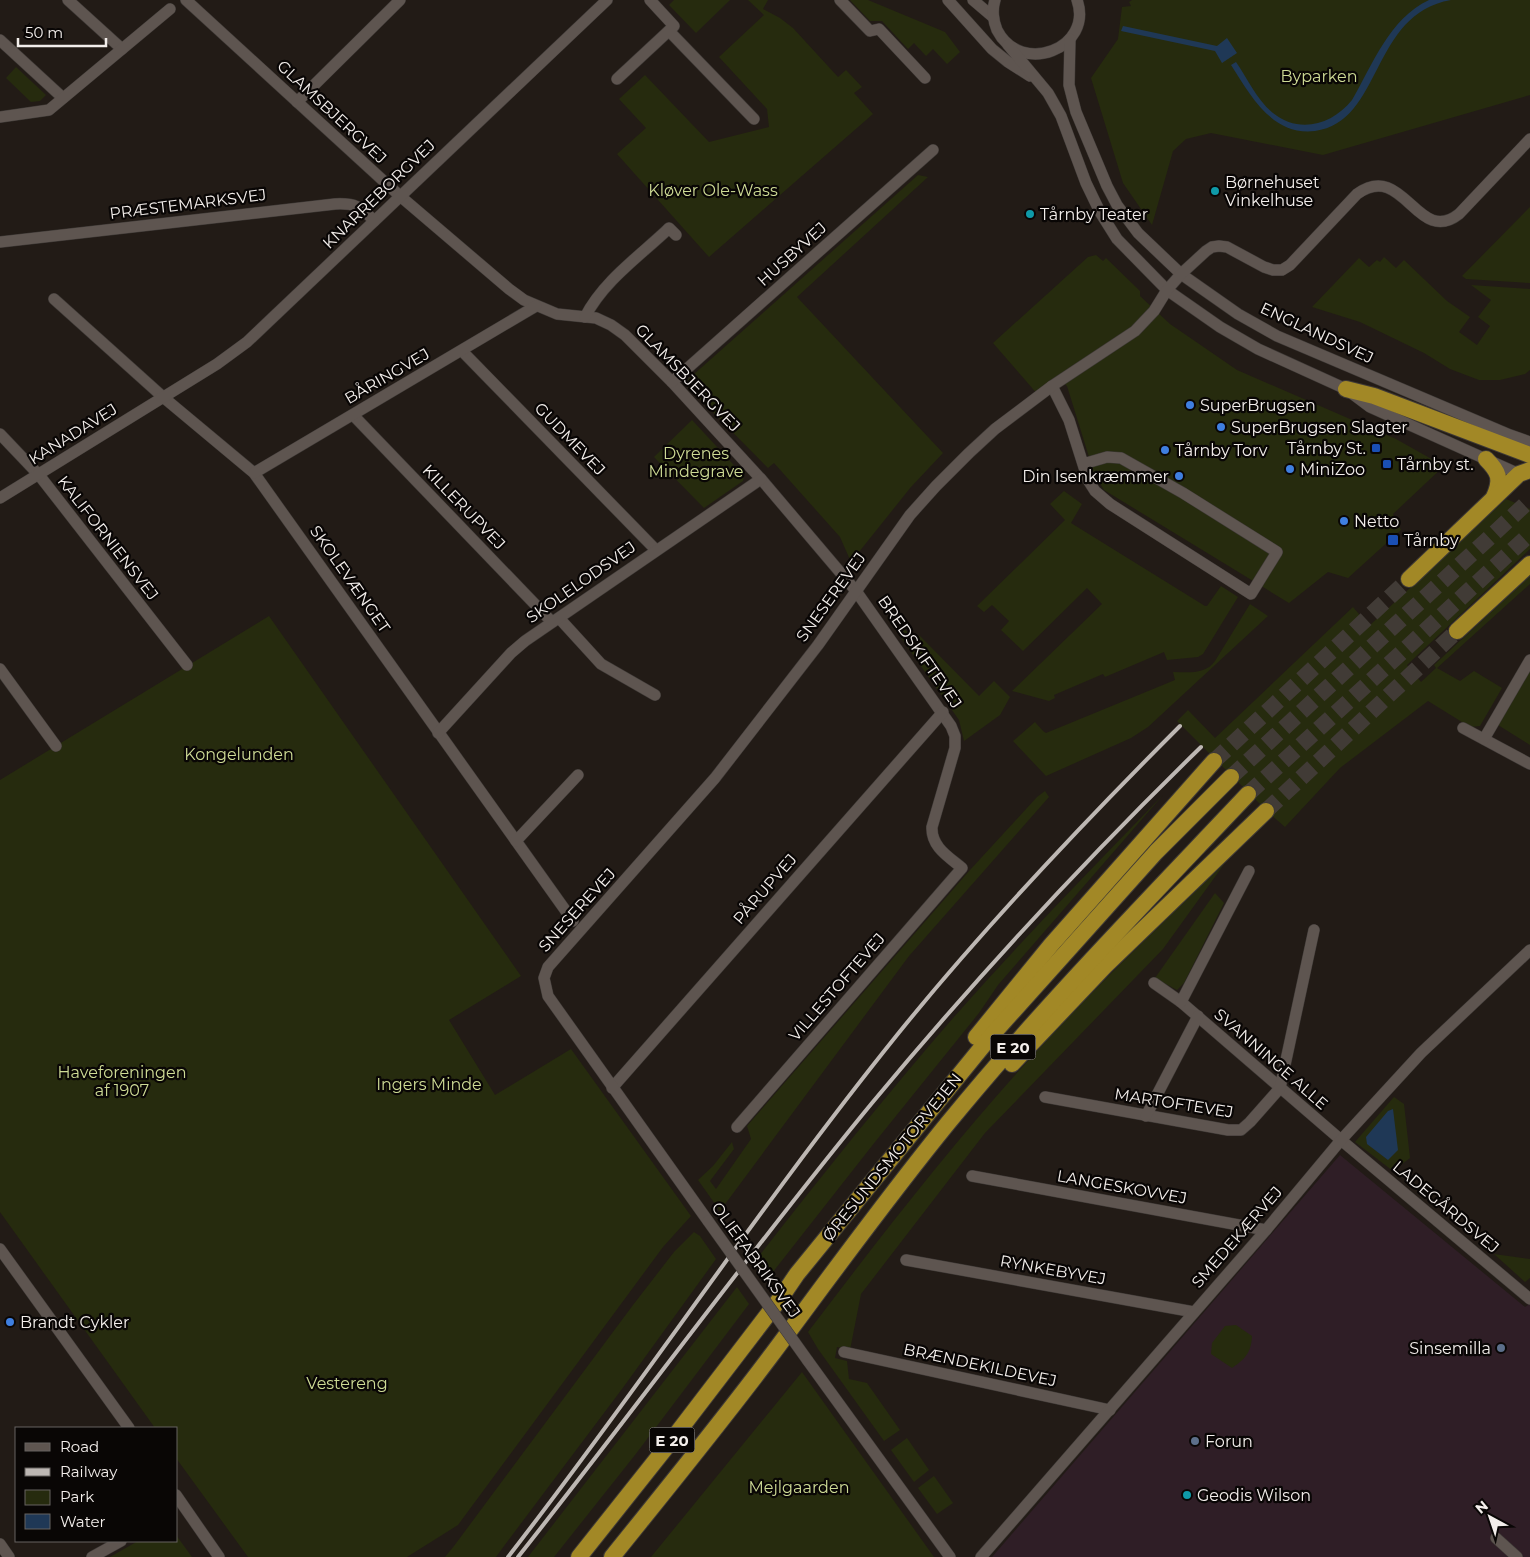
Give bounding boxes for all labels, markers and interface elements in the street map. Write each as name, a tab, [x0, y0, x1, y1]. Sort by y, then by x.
scale bar	[18, 15, 105, 47]
text: 50 m	[25, 23, 63, 42]
street label: GLAMSBJERGVEJ	[273, 56, 391, 168]
park label: Byparken	[1281, 67, 1357, 86]
street label: KNARREBORGVEJ	[319, 135, 439, 253]
place label: Børnehuset Vinkelhuse	[1225, 173, 1320, 210]
park label: Kløver Ole-Wass	[648, 181, 778, 200]
street label: PRÆSTEMARKSVEJ	[108, 185, 268, 223]
marker: Børnehuset Vinkelhuse	[1209, 185, 1221, 197]
place label: Tårnby Teater	[1040, 205, 1148, 224]
marker: Tårnby Teater	[1024, 208, 1036, 220]
street label: HUSBYVEJ	[754, 218, 830, 290]
street label: ENGLANDSVEJ	[1257, 298, 1377, 368]
street label: GLAMSBJERGVEJ	[632, 320, 744, 436]
street label: BÅRINGVEJ	[341, 343, 433, 408]
place label: SuperBrugsen	[1200, 396, 1316, 415]
street label: KANADAVEJ	[25, 399, 121, 469]
street label: GUDMEVEJ	[531, 399, 609, 479]
marker: SuperBrugsen	[1184, 399, 1196, 411]
place label: SuperBrugsen Slagter	[1231, 418, 1408, 437]
marker: SuperBrugsen Slagter	[1215, 421, 1227, 433]
place label: Tårnby St.	[1287, 439, 1366, 458]
place label: Tårnby Torv	[1175, 441, 1268, 460]
marker: Tårnby St.	[1370, 442, 1382, 454]
park label: Dyrenes Mindegrave	[648, 444, 744, 481]
marker: Tårnby Torv	[1159, 444, 1171, 456]
place label: Tårnby st.	[1397, 455, 1474, 474]
marker: Tårnby st.	[1381, 458, 1393, 470]
place label: MiniZoo	[1300, 460, 1365, 479]
street label: KILLERUPVEJ	[419, 461, 509, 553]
marker: MiniZoo	[1284, 463, 1296, 475]
place label: Din Isenkræmmer	[1022, 467, 1169, 486]
marker: Din Isenkræmmer	[1173, 470, 1185, 482]
street label: KALIFORNIENSVEJ	[54, 472, 162, 604]
place label: Netto	[1354, 512, 1399, 531]
marker: Netto	[1338, 515, 1350, 527]
street label: SKOLEVÆNGET	[306, 522, 394, 637]
place label: Tårnby	[1404, 531, 1459, 550]
marker: Tårnby	[1386, 533, 1400, 547]
street label: SKOLELODSVEJ	[523, 537, 639, 627]
street label: SNESEREVEJ	[792, 549, 870, 645]
street label: BREDSKIFTEVEJ	[874, 592, 966, 712]
park label: Kongelunden	[184, 745, 294, 764]
street label: PÅRUPVEJ	[728, 849, 801, 928]
street label: SNESEREVEJ	[535, 864, 619, 956]
street label: VILLESTOFTEVEJ	[785, 929, 889, 1045]
street label: SVANNINGE ALLE	[1210, 1005, 1332, 1113]
road number: E 20	[990, 1034, 1036, 1060]
park label: Haveforeningen af 1907	[58, 1063, 186, 1100]
street label: ØRESUNDSMOTORVEJEN	[818, 1069, 966, 1245]
park label: Ingers Minde	[376, 1075, 482, 1094]
street label: MARTOFTEVEJ	[1113, 1084, 1235, 1122]
street label: LADEGÅRDSVEJ	[1389, 1156, 1504, 1257]
street label: LANGESKOVVEJ	[1056, 1166, 1188, 1208]
street label: SMEDEKÆRVEJ	[1188, 1182, 1286, 1292]
street label: OLIEFABRIKSVEJ	[708, 1198, 804, 1322]
street label: RYNKEBYVEJ	[998, 1251, 1108, 1289]
place label: Brandt Cykler	[20, 1313, 129, 1332]
marker: Brandt Cykler	[4, 1316, 16, 1328]
street label: BRÆNDEKILDEVEJ	[902, 1339, 1058, 1391]
place label: Sinsemilla	[1409, 1339, 1491, 1358]
marker: Sinsemilla	[1495, 1342, 1507, 1354]
park label: Vestereng	[306, 1374, 388, 1393]
legend	[15, 1427, 178, 1542]
road number: E 20	[650, 1428, 694, 1452]
place label: Forun	[1205, 1432, 1253, 1451]
marker: Forun	[1189, 1435, 1201, 1447]
text: Road	[60, 1437, 99, 1456]
text: Railway	[60, 1462, 118, 1481]
park label: Mejlgaarden	[749, 1478, 849, 1497]
place label: Geodis Wilson	[1197, 1486, 1311, 1505]
text: Park	[60, 1487, 94, 1506]
marker: Geodis Wilson	[1181, 1489, 1193, 1501]
north arrow	[1465, 1492, 1515, 1542]
text: N	[1472, 1497, 1492, 1518]
text: Water	[60, 1512, 106, 1531]

